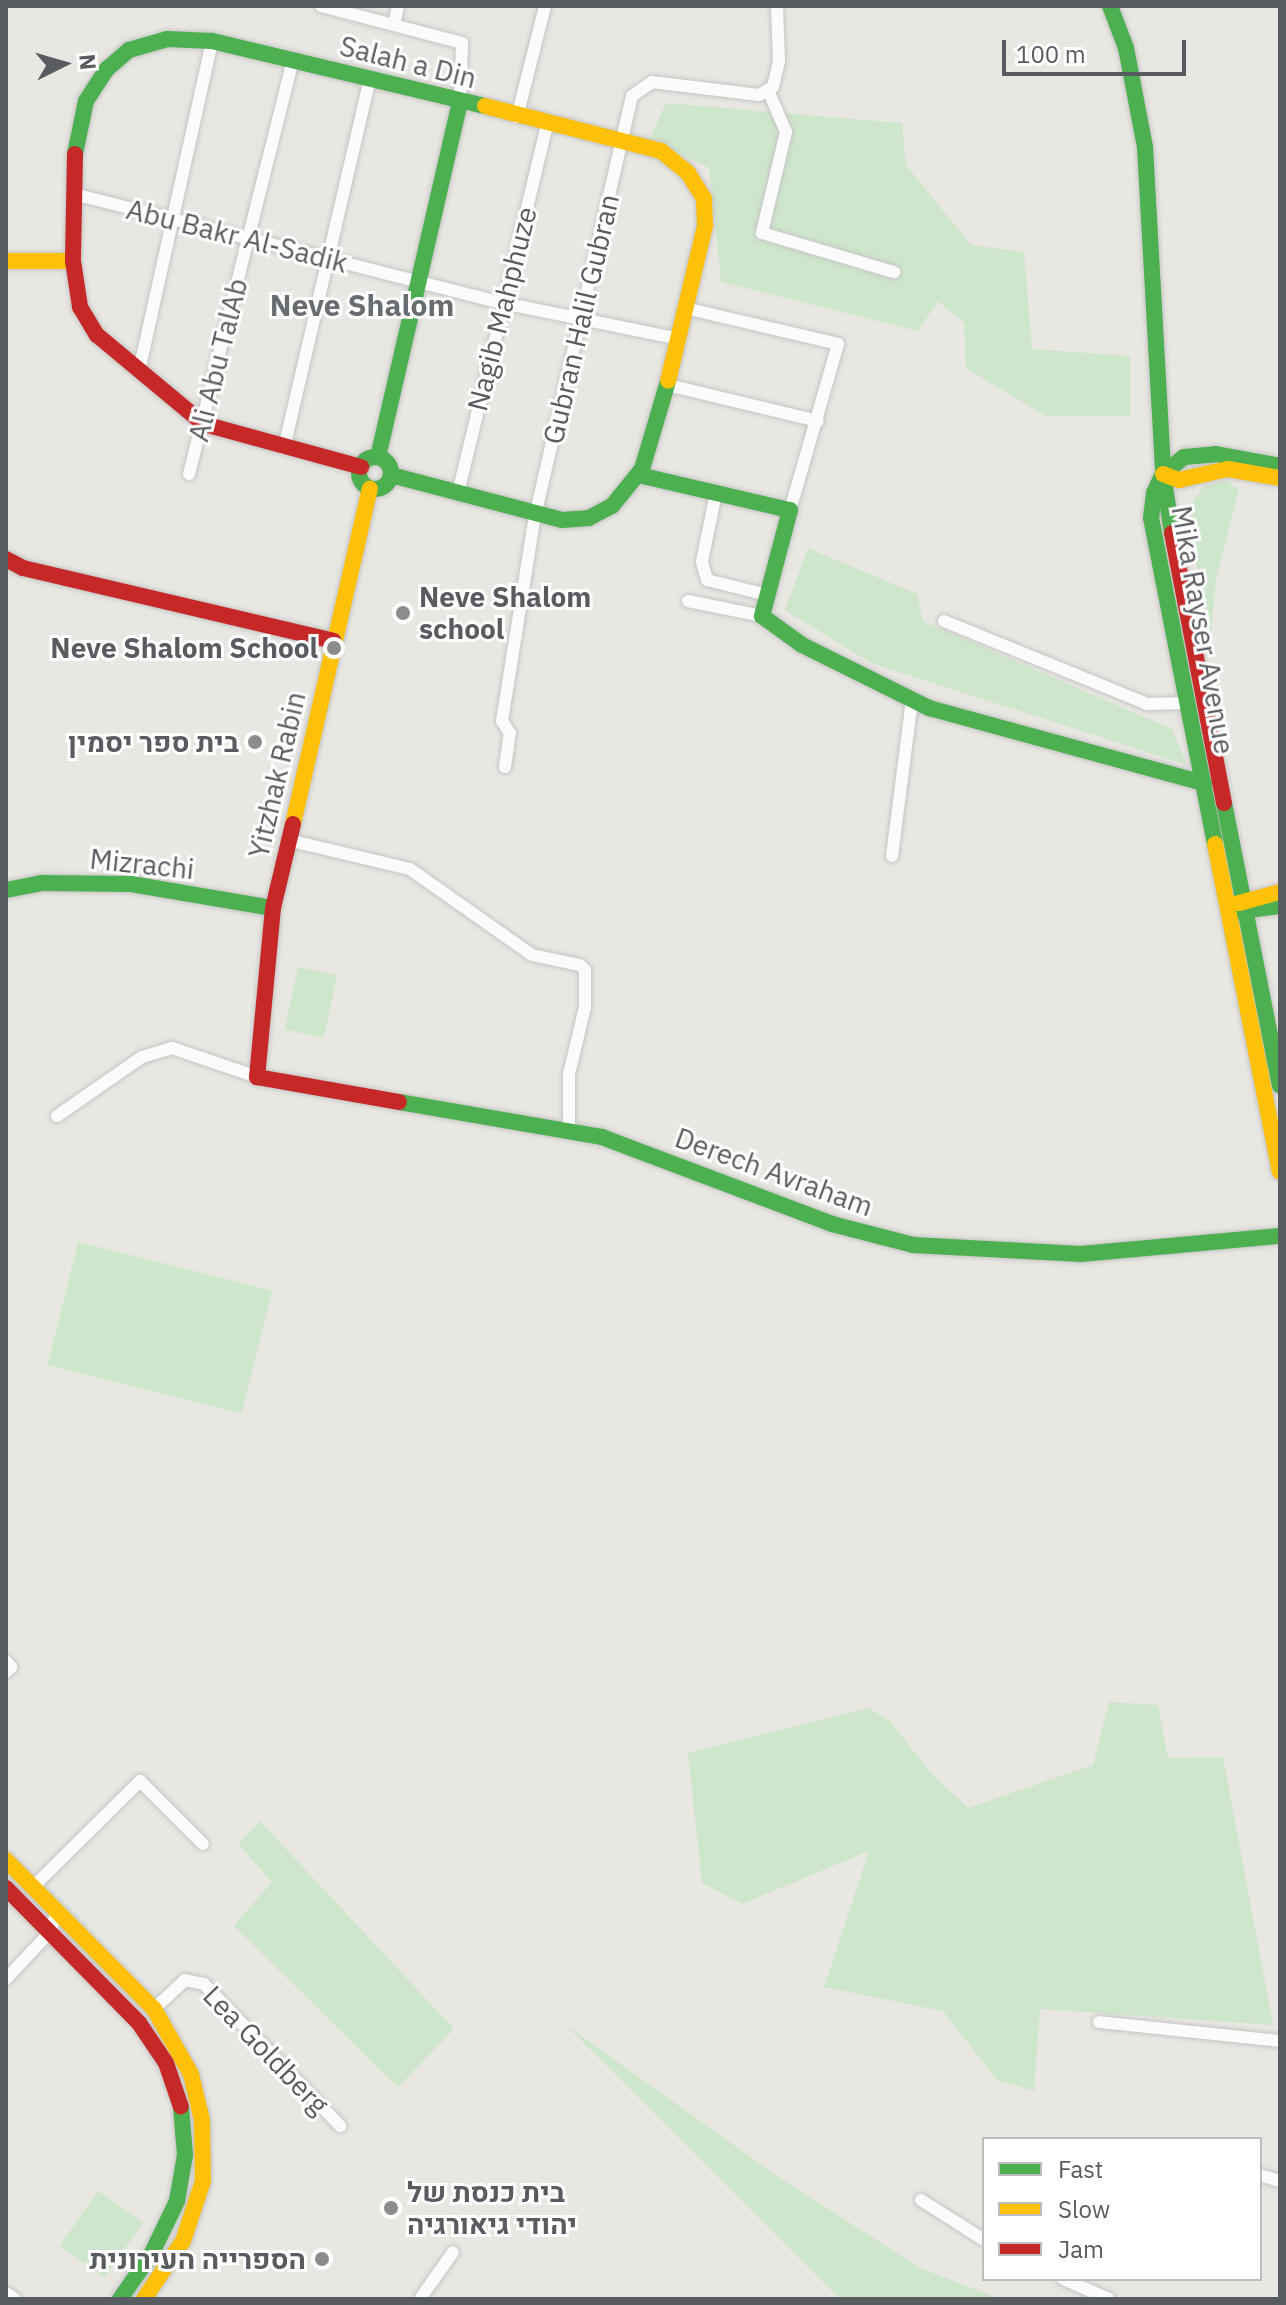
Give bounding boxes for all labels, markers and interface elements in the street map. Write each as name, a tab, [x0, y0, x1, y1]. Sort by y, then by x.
north arrow	[24, 24, 104, 104]
scale bar	[1006, 24, 1190, 74]
street label: Salah a Din	[336, 29, 480, 95]
text: 100 m	[1016, 38, 1086, 70]
text: N	[73, 53, 104, 71]
street label: Gubran Halil Gubran	[536, 191, 626, 447]
street label: Abu Bakr Al-Sadik	[123, 192, 351, 280]
street label: Nagib Mahphuze	[460, 203, 544, 415]
street label: Ali Abu TalAb	[182, 275, 254, 445]
district label: Neve Shalom	[270, 287, 454, 323]
street label: Mika Rayser Avenue	[1165, 503, 1241, 757]
place label: Neve Shalom school	[419, 580, 591, 646]
marker: Neve Shalom school	[394, 604, 412, 622]
place label: Neve Shalom School	[50, 631, 318, 665]
marker: Neve Shalom School	[325, 639, 343, 657]
street label: Yitzhak Rabin	[242, 688, 312, 862]
place label: בית ספר יסמין	[68, 725, 239, 759]
marker: בית ספר יסמין	[246, 733, 264, 751]
street label: Mizrachi	[88, 842, 196, 886]
street label: Derech Avraham	[671, 1121, 877, 1223]
street label: Lea Goldberg	[196, 1979, 336, 2121]
legend	[982, 2137, 1262, 2281]
text: Fast	[1058, 2153, 1103, 2185]
place label: בית כנסת של יהודי גיאורגיה	[407, 2175, 577, 2241]
text: Slow	[1058, 2193, 1110, 2225]
marker: בית כנסת של יהודי גיאורגיה	[382, 2199, 400, 2217]
text: Jam	[1058, 2233, 1104, 2265]
place label: הספרייה העירונית	[89, 2242, 306, 2276]
marker: הספרייה העירונית	[313, 2250, 331, 2268]

